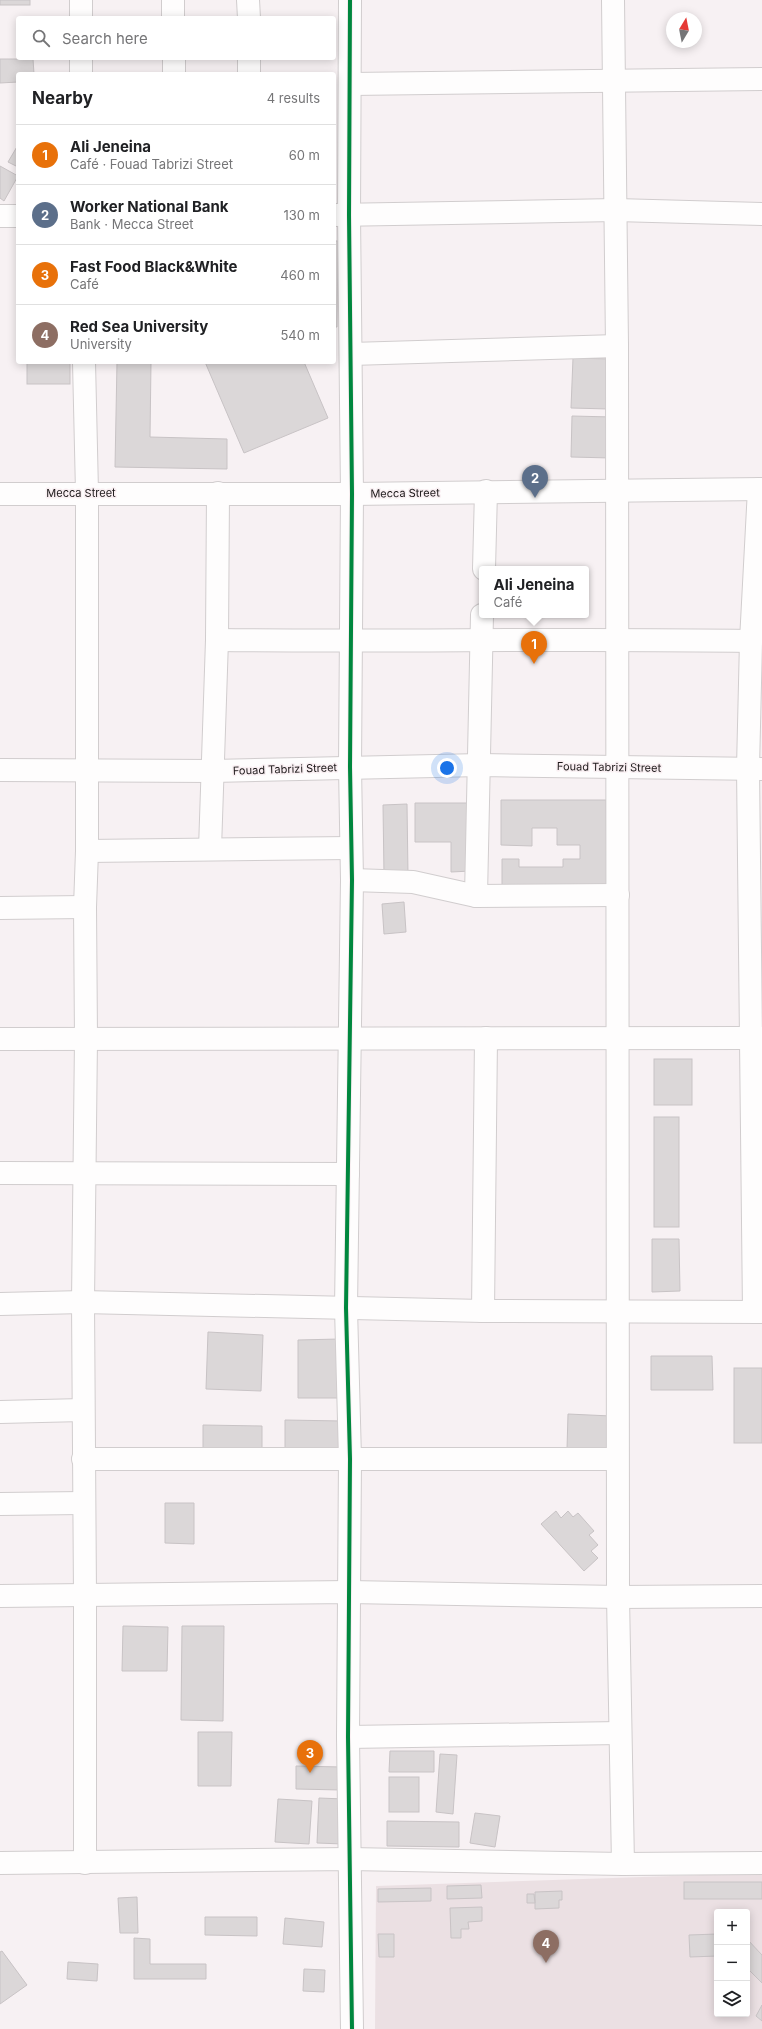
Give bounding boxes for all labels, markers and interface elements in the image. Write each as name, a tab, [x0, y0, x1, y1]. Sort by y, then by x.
north arrow	[666, 12, 702, 48]
search box	[16, 16, 336, 60]
icon: search	[30, 27, 52, 49]
text: Search here	[62, 29, 148, 48]
text: Nearby	[32, 88, 93, 108]
text: 4 results	[267, 90, 320, 106]
text: Ali Jeneina	[70, 137, 151, 156]
text: 1	[42, 147, 48, 163]
text: 60 m	[289, 147, 320, 163]
text: Café · Fouad Tabrizi Street	[70, 156, 233, 172]
text: Worker National Bank	[70, 197, 229, 216]
text: 2	[41, 207, 49, 223]
text: 130 m	[283, 207, 320, 223]
text: Bank · Mecca Street	[70, 216, 194, 232]
text: Fast Food Black&White	[70, 257, 237, 276]
text: 3	[41, 267, 49, 283]
text: 460 m	[280, 267, 320, 283]
text: Café	[70, 276, 99, 292]
text: Red Sea University	[70, 317, 208, 336]
text: 4	[41, 327, 49, 343]
text: 540 m	[280, 327, 320, 343]
text: University	[70, 336, 132, 352]
pin: 2	[522, 465, 548, 498]
street label: Mecca Street	[370, 485, 440, 501]
street label: Mecca Street	[46, 486, 116, 500]
popup	[479, 566, 589, 618]
text: Ali Jeneina	[494, 575, 574, 594]
text: Café	[494, 594, 522, 610]
pin: 1	[521, 631, 547, 664]
your location	[437, 758, 457, 778]
street label: Fouad Tabrizi Street	[557, 759, 662, 775]
street label: Fouad Tabrizi Street	[233, 760, 338, 778]
pin: 3	[297, 1740, 323, 1773]
map controls	[714, 1909, 750, 2017]
button: +	[714, 1909, 750, 1945]
pin: 4	[533, 1930, 559, 1963]
button: −	[714, 1945, 750, 1981]
button: layers	[714, 1981, 750, 2017]

